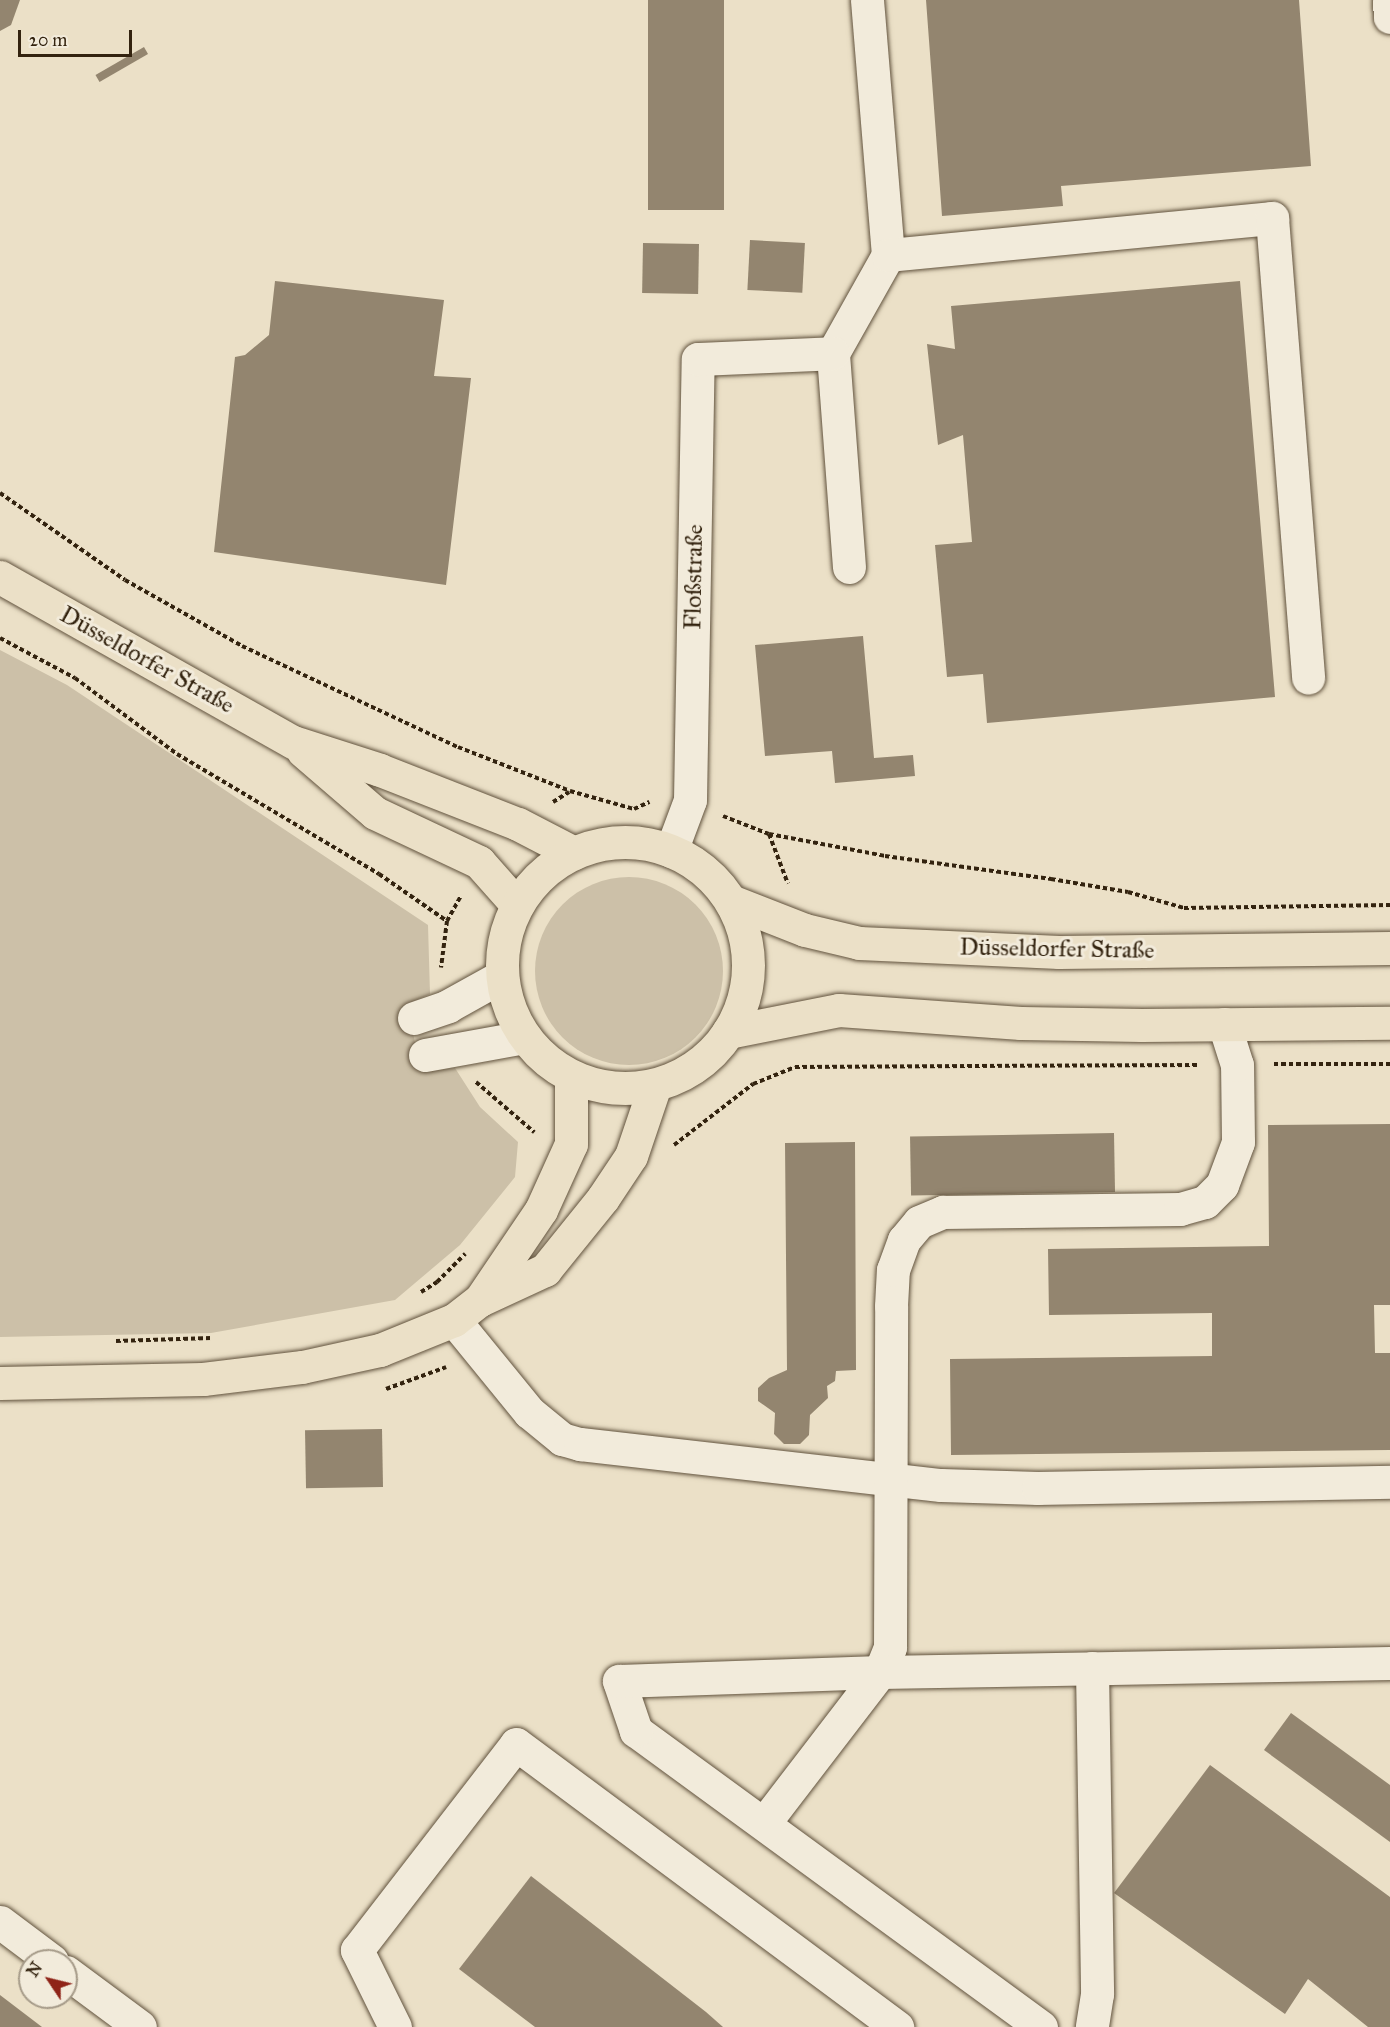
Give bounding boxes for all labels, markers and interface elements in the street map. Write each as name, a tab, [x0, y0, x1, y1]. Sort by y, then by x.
scale bar	[21, 18, 135, 56]
text: 20 m	[29, 29, 67, 51]
street label: Floßstraße	[679, 524, 709, 630]
street label: Düsseldorfer Straße	[55, 600, 239, 720]
street label: Düsseldorfer Straße	[959, 933, 1155, 965]
north arrow	[18, 1949, 78, 2009]
text: N	[23, 1959, 46, 1981]

